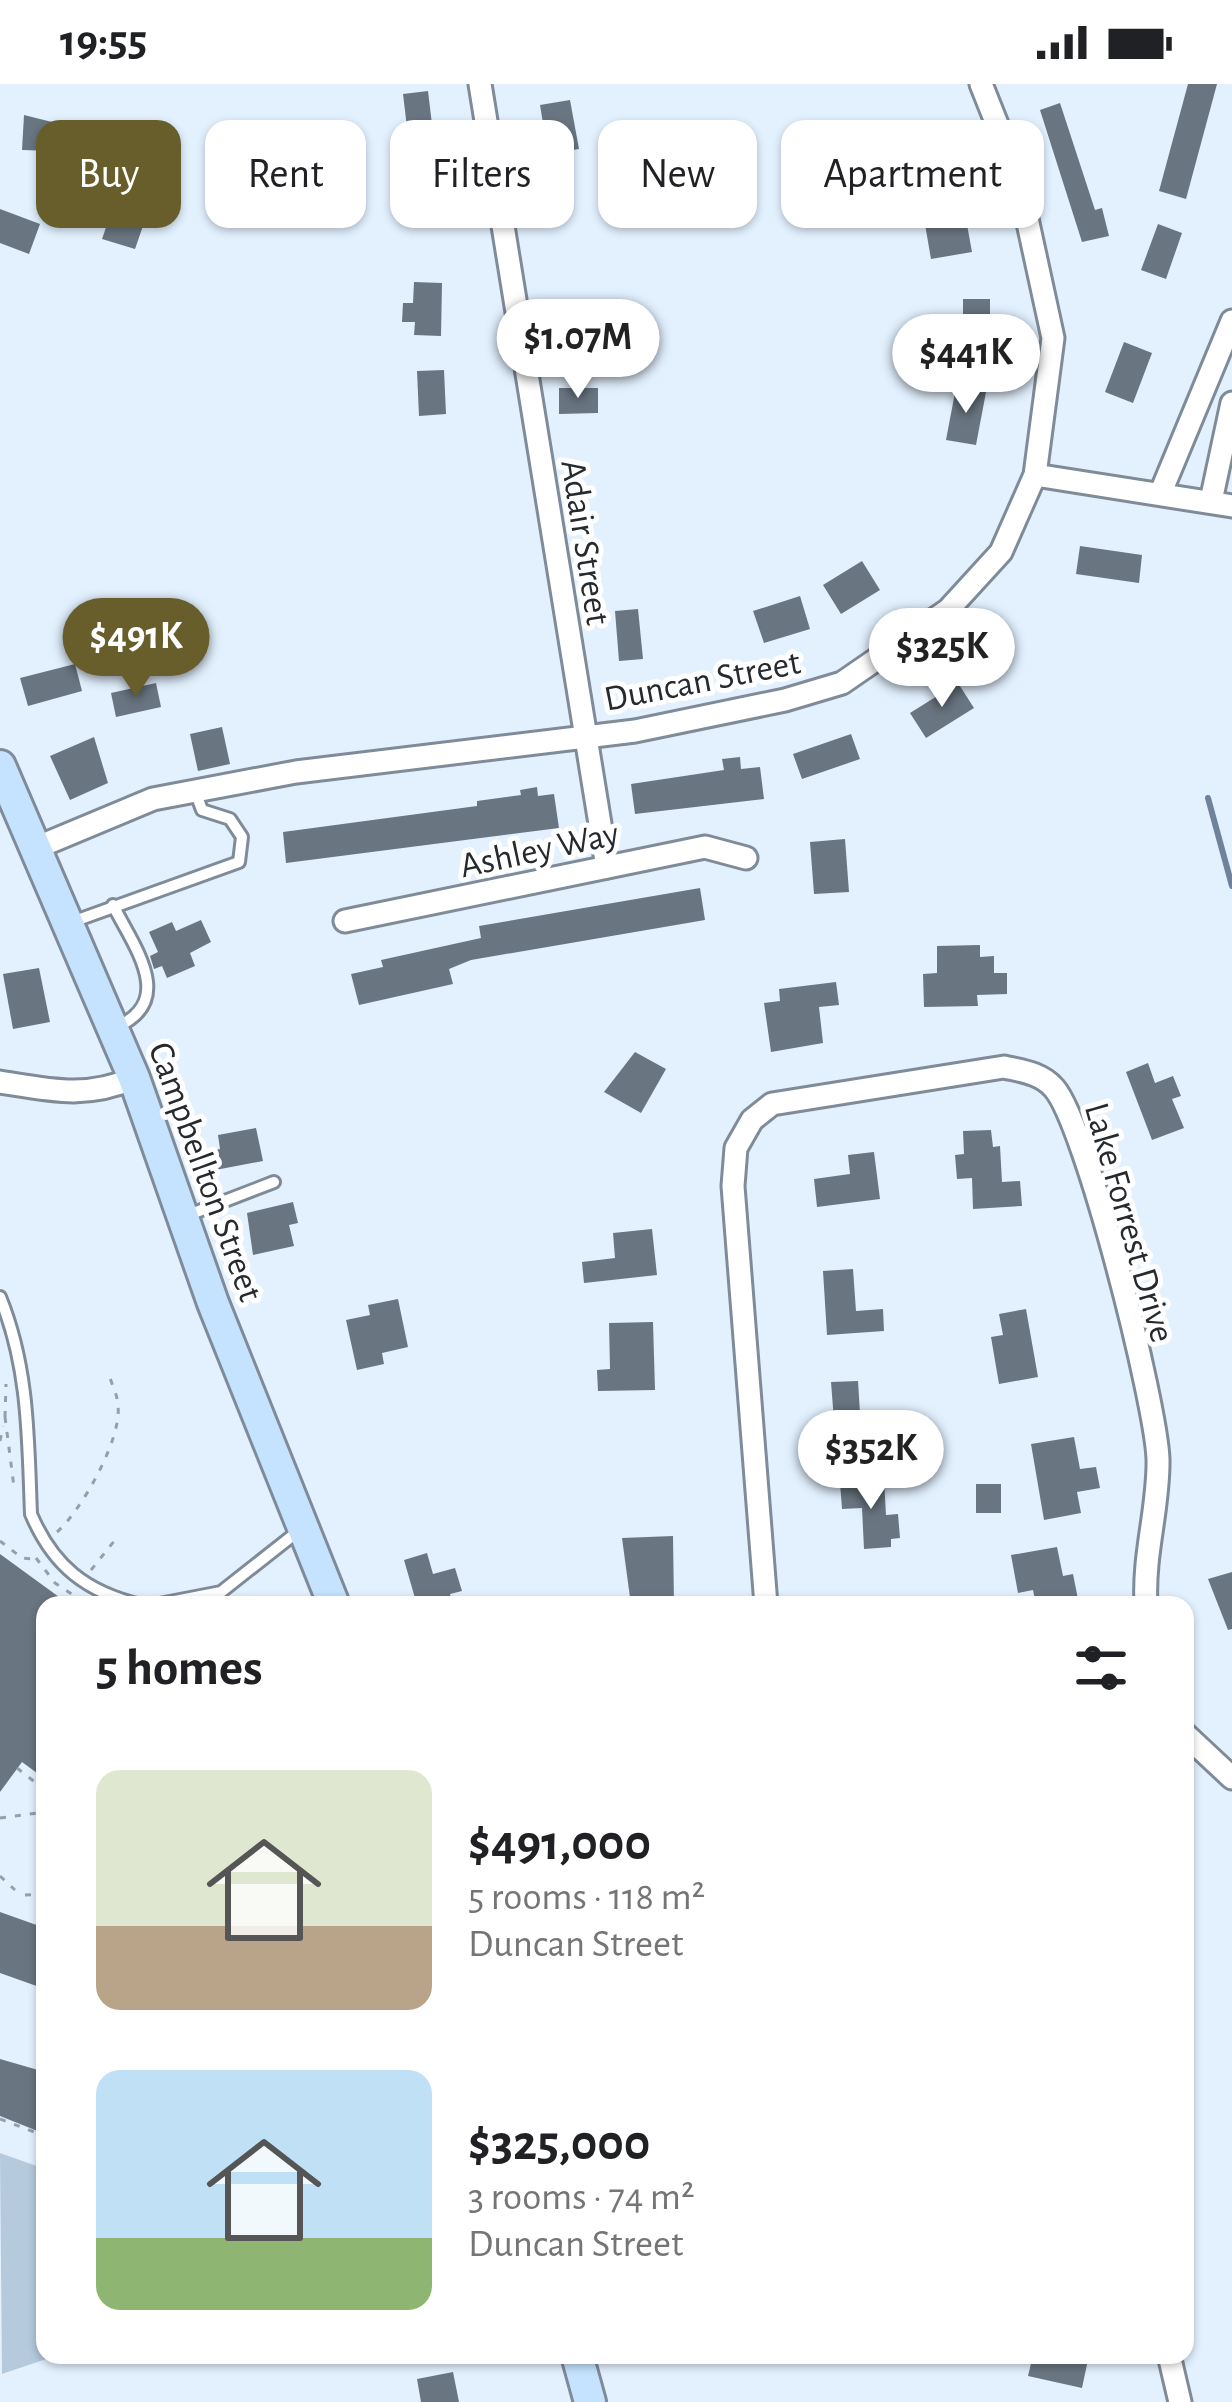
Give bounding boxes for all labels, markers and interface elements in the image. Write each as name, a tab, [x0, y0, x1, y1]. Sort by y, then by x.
text: 19:55	[60, 19, 147, 64]
chip: Buy	[36, 120, 181, 228]
chip: Rent	[205, 120, 366, 228]
chip: Filters	[390, 120, 574, 228]
chip: New	[598, 120, 757, 228]
chip: Apartment	[781, 120, 1044, 228]
pin: $1.07M	[480, 299, 676, 401]
pin: $441K	[882, 314, 1050, 416]
text: $1.07M	[524, 318, 632, 357]
text: $441K	[919, 333, 1013, 372]
street label: Adair Street	[554, 457, 616, 628]
pin: $491K	[52, 598, 220, 700]
pin: $325K	[858, 608, 1026, 710]
text: $491K	[90, 617, 182, 656]
text: $325K	[896, 627, 988, 666]
street label: Duncan Street	[601, 644, 804, 718]
street label: Ashley Way	[457, 816, 622, 884]
street label: Campbellton Street	[142, 1037, 269, 1306]
street label: Lake Forrest Drive	[1078, 1099, 1180, 1346]
pin: $352K	[787, 1410, 955, 1512]
text: $352K	[825, 1429, 917, 1468]
icon: filters	[1068, 1635, 1134, 1701]
text: 5 homes	[96, 1643, 263, 1694]
icon: home	[192, 1818, 336, 1962]
text: $491,000	[468, 1818, 651, 1869]
text: 5 rooms · 118 m²	[468, 1878, 705, 1917]
text: Duncan Street	[468, 1925, 683, 1964]
icon: home	[192, 2118, 336, 2262]
text: $325,000	[468, 2118, 650, 2169]
text: 3 rooms · 74 m²	[468, 2178, 695, 2217]
text: Duncan Street	[468, 2225, 683, 2264]

